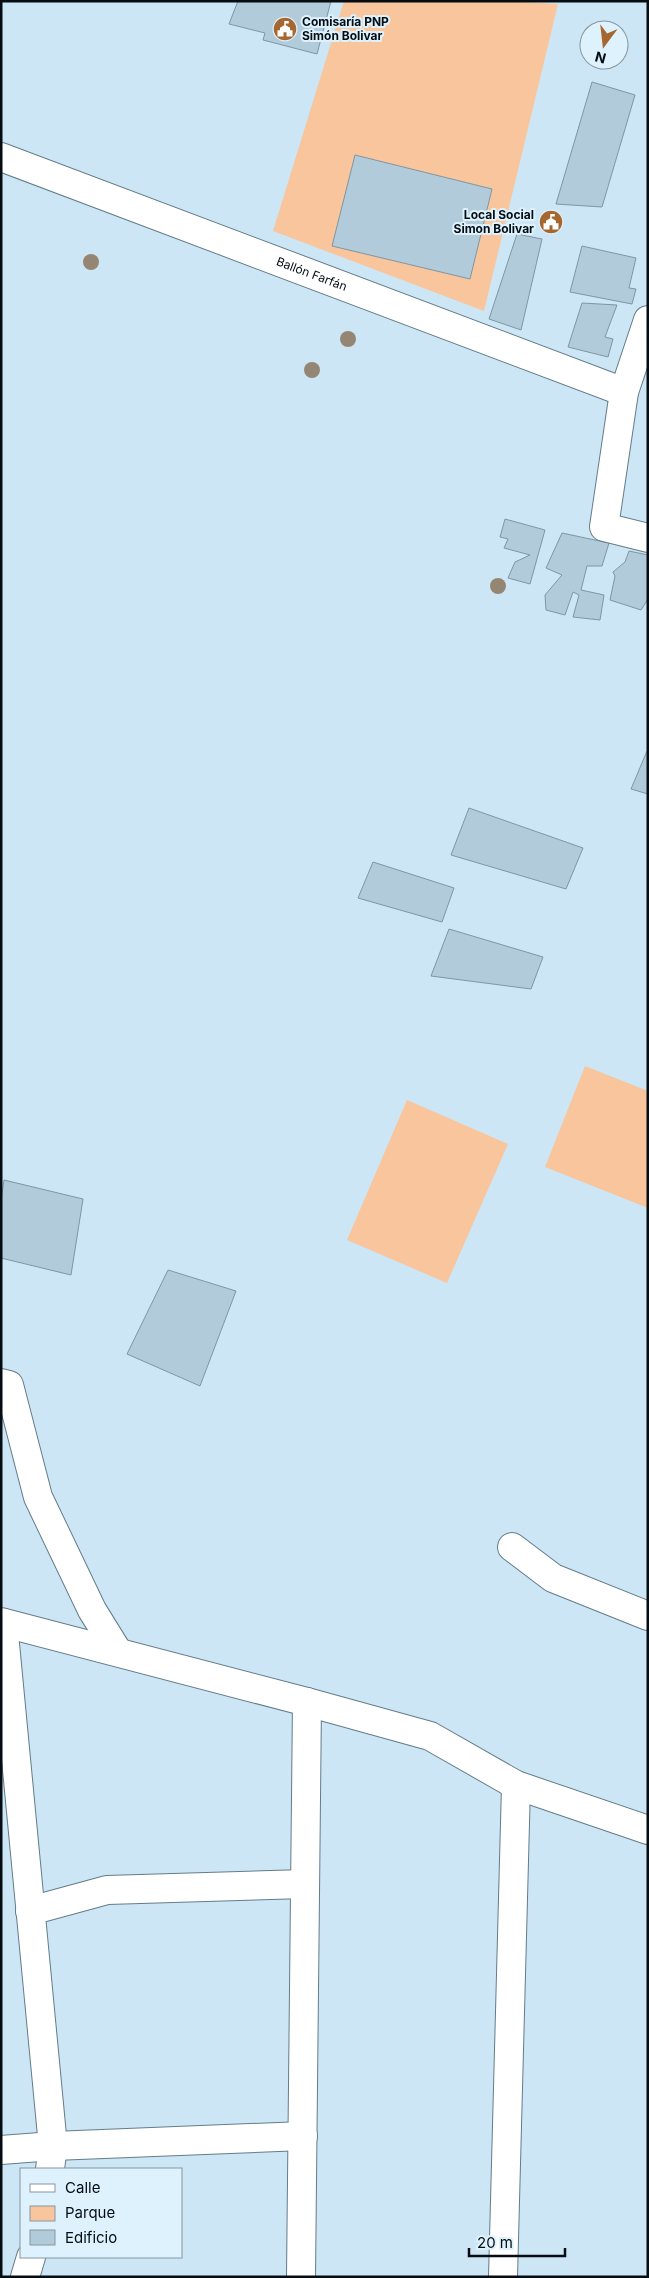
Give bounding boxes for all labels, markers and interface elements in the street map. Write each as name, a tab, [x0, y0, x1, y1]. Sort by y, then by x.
place label: Comisaría PNP Simón Bolivar	[302, 14, 389, 43]
public building icon: Comisaría PNP Simón Bolivar	[272, 16, 298, 42]
north arrow	[579, 20, 629, 70]
text: N	[593, 48, 608, 68]
place label: Local Social Simon Bolivar	[454, 207, 534, 236]
public building icon: Local Social Simon Bolivar	[538, 209, 564, 235]
street label: Ballón Farfán	[274, 254, 349, 294]
legend	[20, 2168, 182, 2258]
text: Calle	[65, 2178, 100, 2197]
text: Parque	[65, 2203, 115, 2222]
scale bar	[469, 2226, 565, 2258]
text: Edificio	[65, 2228, 117, 2247]
text: 20 m	[477, 2233, 513, 2252]

